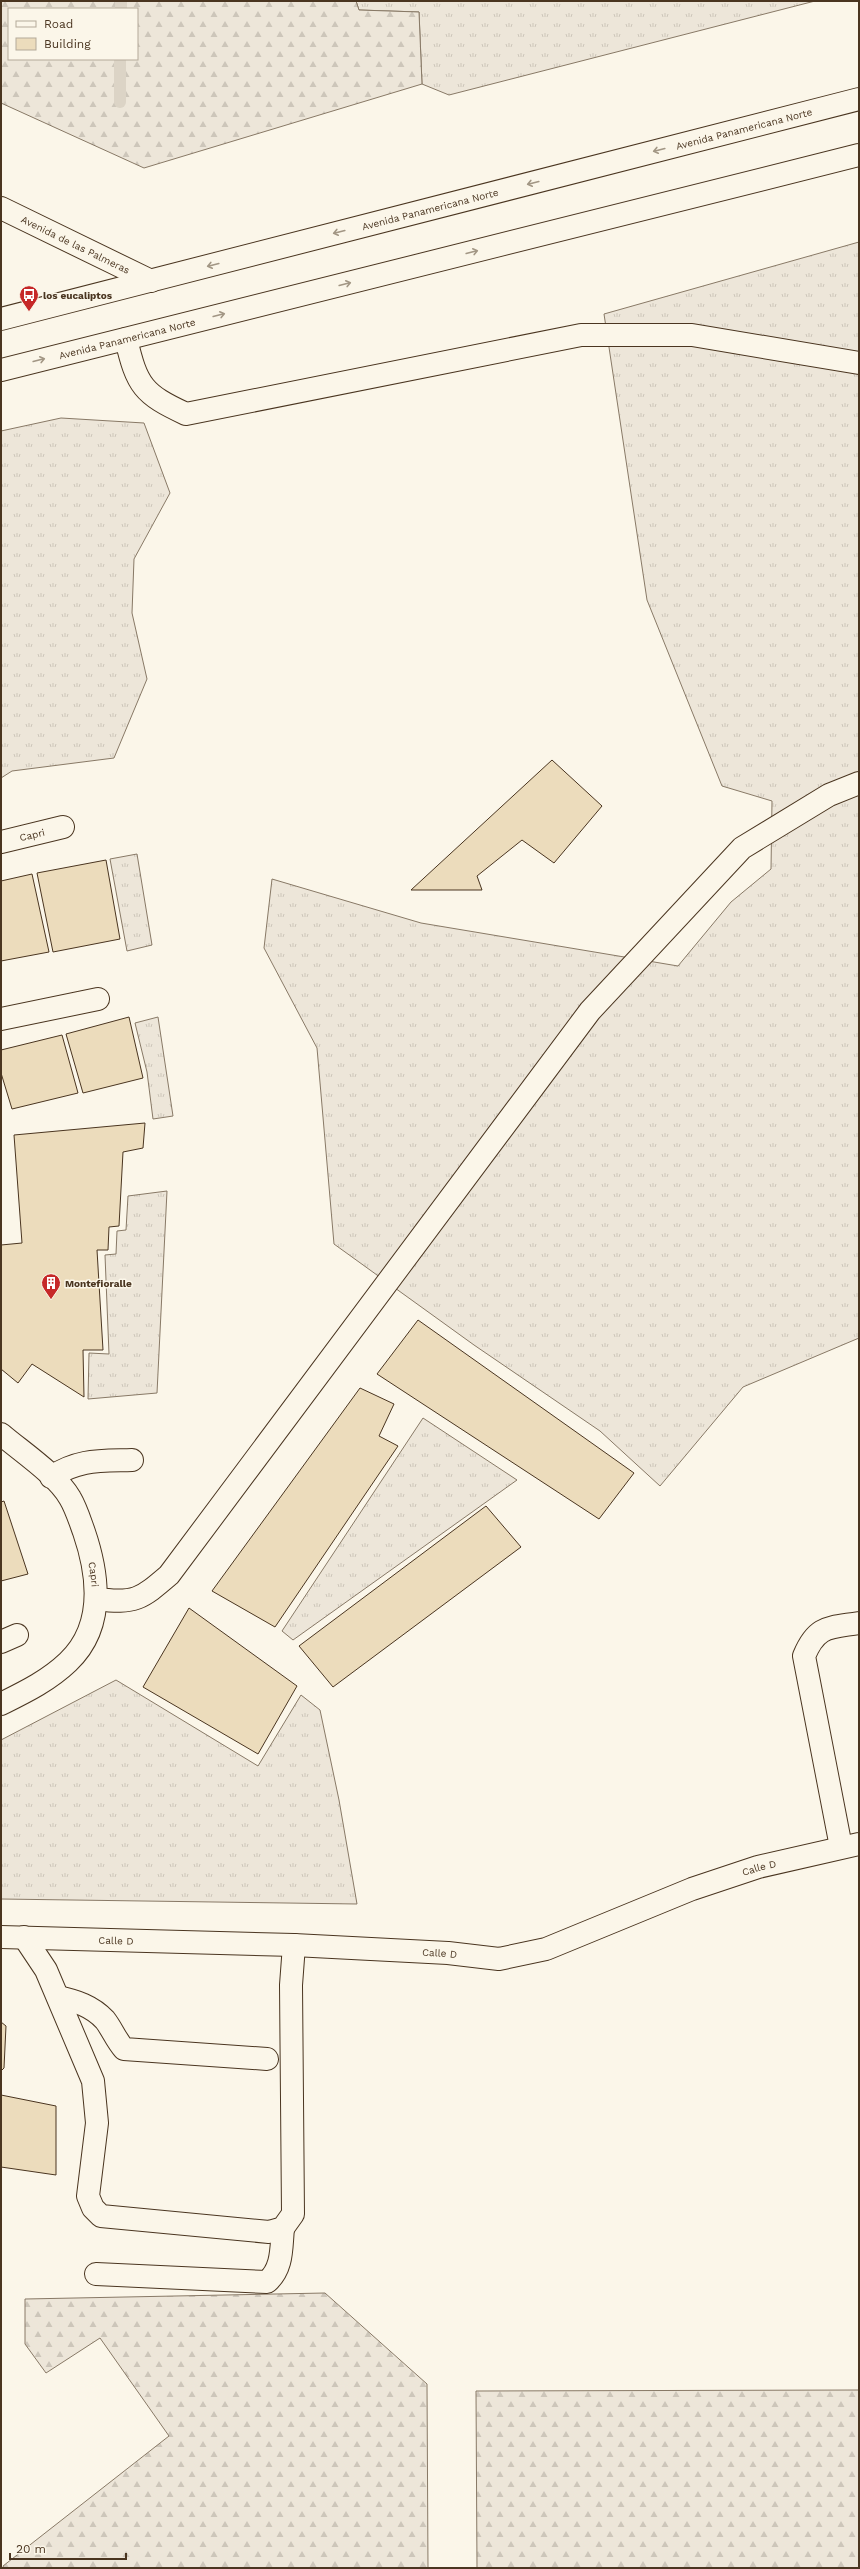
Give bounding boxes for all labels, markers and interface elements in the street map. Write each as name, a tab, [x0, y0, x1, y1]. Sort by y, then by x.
legend	[8, 8, 138, 60]
text: Road	[44, 17, 73, 31]
text: Building	[44, 37, 91, 51]
street label: Avenida Panamericana Norte	[675, 106, 814, 152]
one-way arrow	[652, 147, 665, 155]
one-way arrow	[526, 179, 539, 187]
street label: Avenida Panamericana Norte	[361, 187, 500, 232]
street label: Avenida de las Palmeras	[19, 214, 131, 276]
one-way arrow	[333, 229, 346, 237]
one-way arrow	[465, 248, 478, 256]
one-way arrow	[207, 262, 220, 269]
one-way arrow	[339, 279, 352, 287]
bus stop icon: los eucaliptos	[18, 284, 40, 312]
place label: los eucaliptos	[43, 290, 113, 301]
one-way arrow	[213, 311, 226, 319]
street label: Avenida Panamericana Norte	[58, 316, 197, 361]
one-way arrow	[32, 356, 45, 364]
street label: Capri	[18, 827, 46, 843]
building icon: Montefioralle	[40, 1272, 62, 1300]
place label: Montefioralle	[65, 1278, 132, 1289]
street label: Capri	[86, 1561, 101, 1587]
street label: Calle D	[741, 1858, 777, 1878]
street label: Calle D	[98, 1935, 134, 1947]
street label: Calle D	[422, 1947, 458, 1960]
scale bar	[10, 2535, 126, 2561]
text: 20 m	[16, 2542, 46, 2556]

